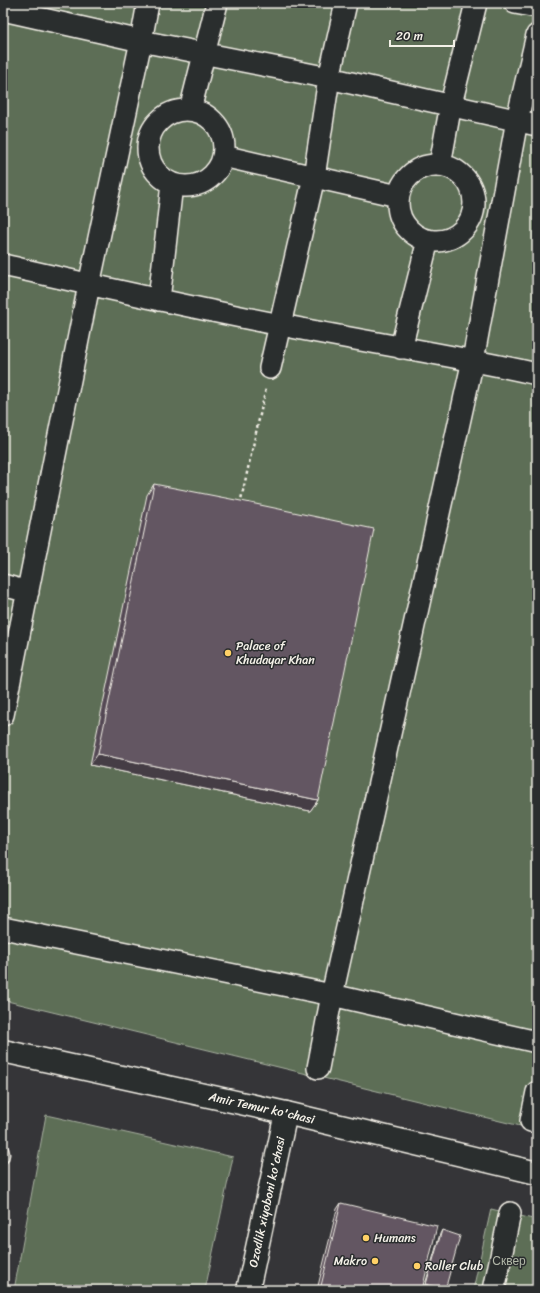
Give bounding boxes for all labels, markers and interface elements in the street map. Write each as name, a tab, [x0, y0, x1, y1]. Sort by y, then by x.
scale bar	[390, 22, 454, 48]
text: 20 m	[396, 25, 423, 47]
place label: Palace of Khudayar Khan	[236, 635, 315, 671]
marker: Palace of Khudayar Khan	[223, 648, 233, 658]
street label: Amir Temur ko'chasi	[206, 1085, 318, 1131]
street label: Ozodlik xiyoboni ko'chasi	[242, 1134, 292, 1269]
place label: Humans	[374, 1227, 416, 1249]
marker: Humans	[361, 1233, 371, 1243]
place label: Makro	[334, 1250, 367, 1272]
park label: Сквер	[492, 1250, 526, 1272]
place label: Roller Club	[425, 1255, 484, 1277]
marker: Makro	[370, 1256, 380, 1266]
marker: Roller Club	[412, 1261, 422, 1271]

